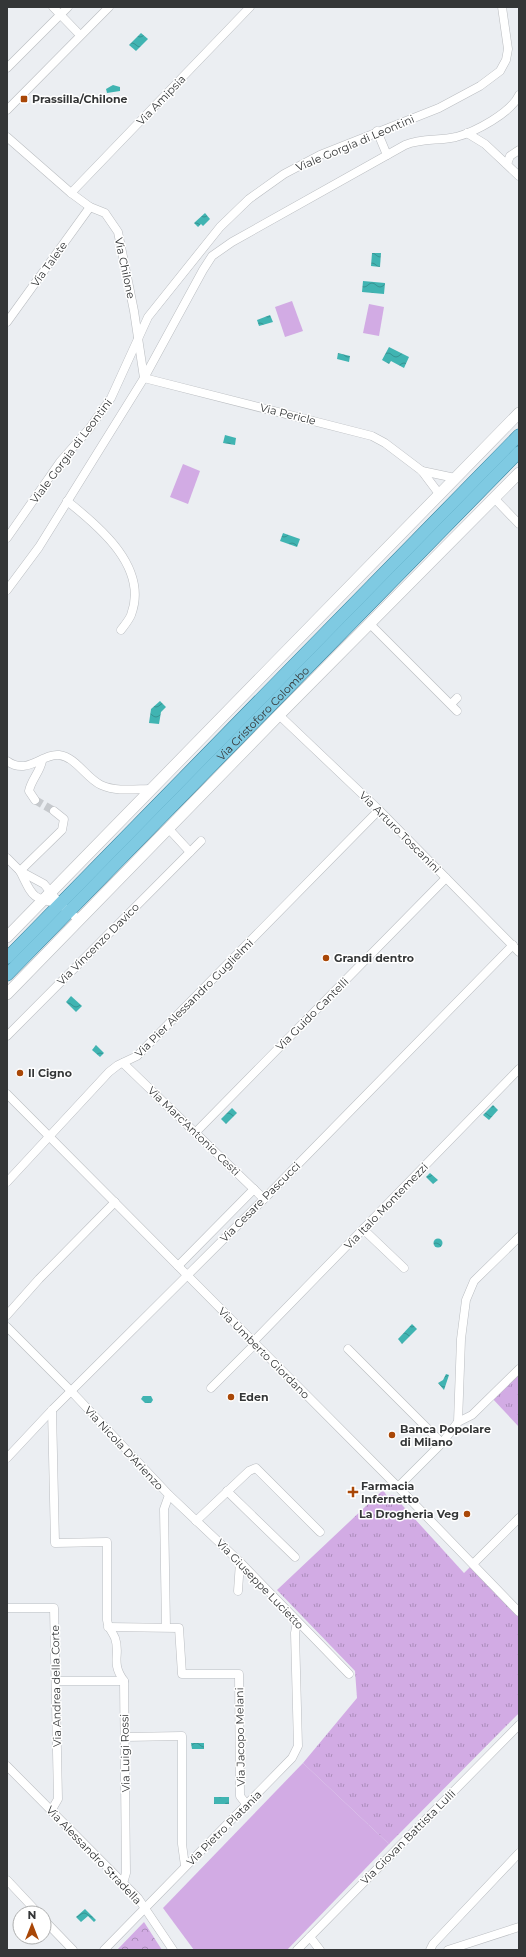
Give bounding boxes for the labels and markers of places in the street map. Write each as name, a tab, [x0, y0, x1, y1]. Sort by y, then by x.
place label: Prassilla/Chilone	[32, 92, 128, 106]
marker: Prassilla/Chilone	[19, 94, 29, 104]
place label: Grandi dentro	[334, 951, 414, 965]
marker: Grandi dentro	[321, 953, 331, 963]
place label: Il Cigno	[28, 1066, 72, 1080]
marker: Il Cigno	[15, 1068, 25, 1078]
place label: Eden	[239, 1390, 269, 1404]
marker: Eden	[226, 1392, 236, 1402]
place label: Banca Popolare di Milano	[400, 1422, 491, 1449]
marker: Banca Popolare di Milano	[387, 1430, 397, 1440]
place label: Farmacia Infernetto	[361, 1479, 419, 1506]
marker: Farmacia Infernetto	[348, 1487, 358, 1497]
place label: La Drogheria Veg	[359, 1507, 459, 1521]
marker: La Drogheria Veg	[462, 1509, 472, 1519]

